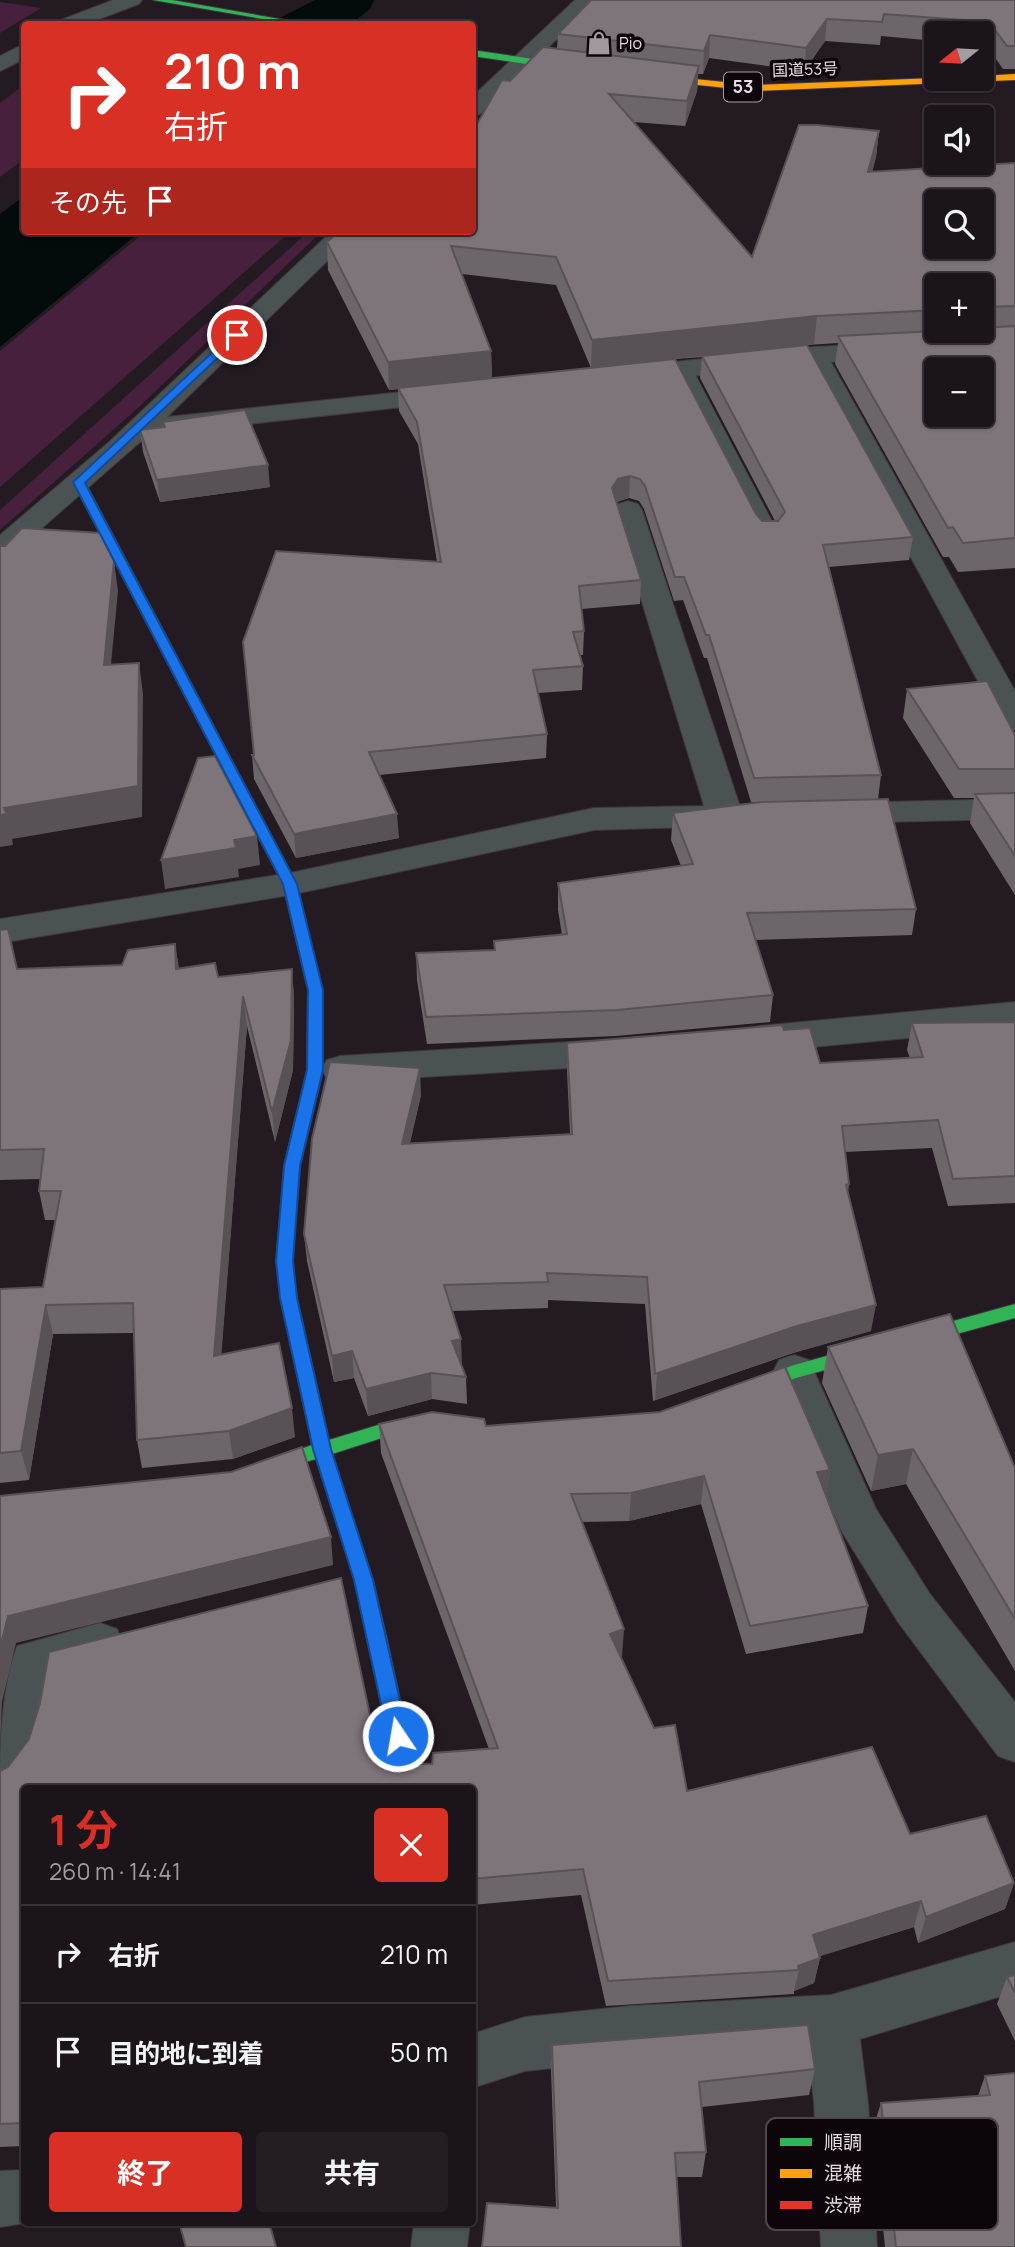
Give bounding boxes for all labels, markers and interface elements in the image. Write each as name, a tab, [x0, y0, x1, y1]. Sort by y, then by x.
north arrow	[924, 21, 994, 91]
map controls	[924, 21, 994, 427]
shop icon: Pio	[585, 29, 613, 57]
place label: Pio	[619, 32, 642, 54]
text: 210 m	[164, 37, 301, 104]
icon: right	[49, 49, 140, 140]
street label: 国道53号	[772, 57, 838, 81]
road number: 53	[724, 72, 762, 102]
text: 右折	[164, 104, 228, 148]
button: sound	[924, 105, 994, 175]
icon: arrive	[141, 182, 179, 220]
text: その先	[49, 184, 127, 220]
button: search	[924, 189, 994, 259]
button: +	[924, 273, 994, 343]
pin	[207, 305, 267, 365]
icon: arrive	[218, 316, 256, 354]
button: −	[924, 357, 994, 427]
position arrow	[361, 1699, 435, 1773]
text: 1 分	[49, 1800, 118, 1858]
button: close	[374, 1808, 448, 1882]
text: 260 m · 14:41	[49, 1855, 181, 1887]
icon: right	[49, 1935, 87, 1973]
text: 210 m	[380, 1936, 448, 1972]
text: 右折	[108, 1937, 160, 1973]
icon: arrive	[49, 2033, 87, 2071]
text: 50 m	[390, 2034, 448, 2070]
text: 目的地に到着	[108, 2035, 264, 2071]
legend	[766, 2118, 998, 2230]
text: 順調	[824, 2129, 862, 2155]
button: 終了	[49, 2132, 242, 2212]
button: 共有	[256, 2132, 448, 2212]
text: 混雑	[824, 2160, 862, 2186]
text: 渋滞	[824, 2192, 862, 2218]

